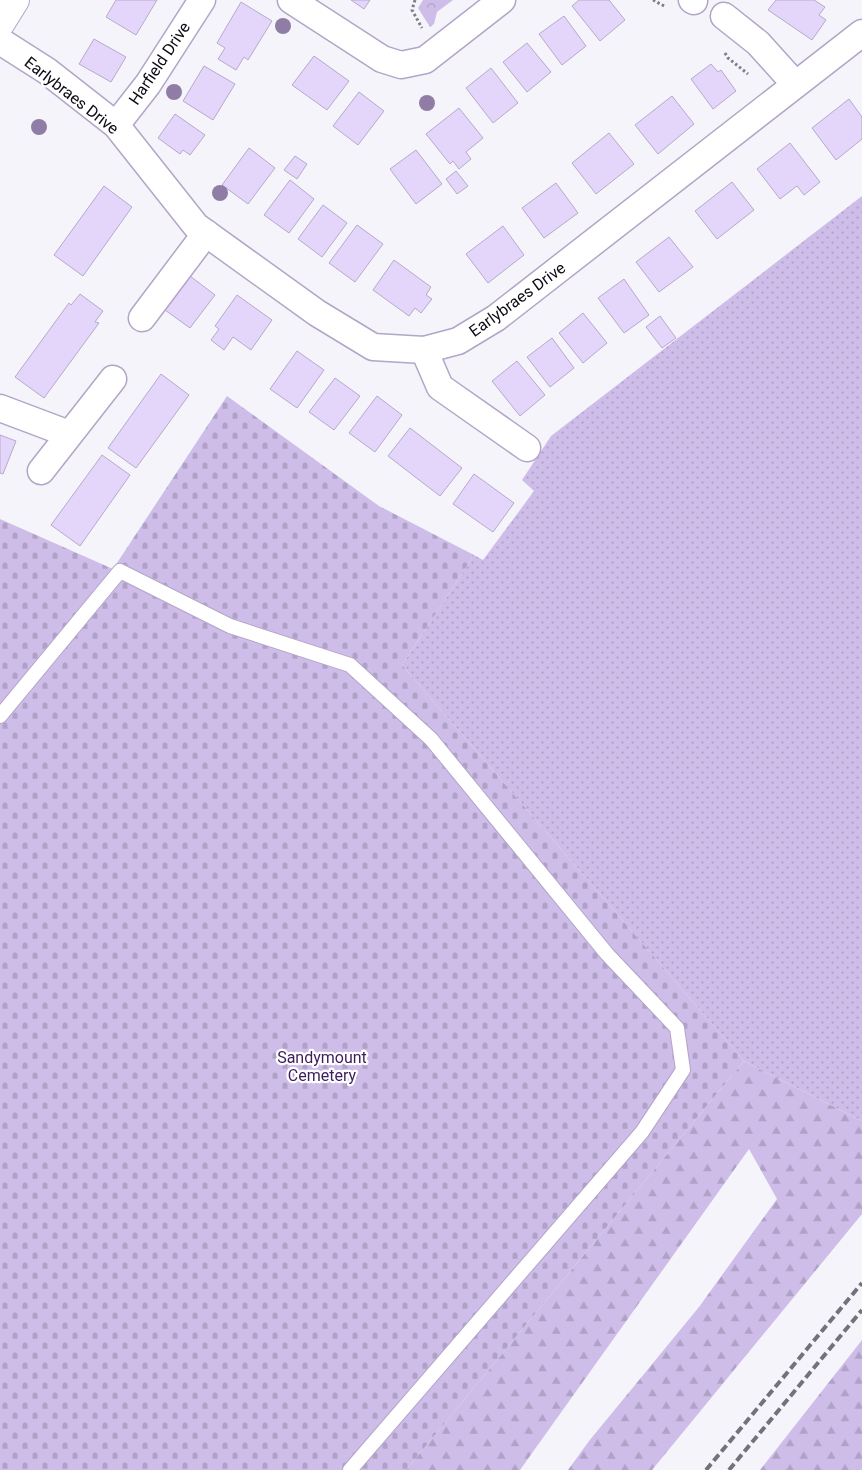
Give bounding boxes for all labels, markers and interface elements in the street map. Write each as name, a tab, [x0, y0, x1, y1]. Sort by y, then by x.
street label: Harfield Drive	[125, 18, 194, 108]
street label: Earlybraes Drive	[21, 53, 123, 138]
street label: Earlybraes Drive	[466, 258, 569, 341]
park label: Sandymount Cemetery	[277, 1048, 367, 1085]

